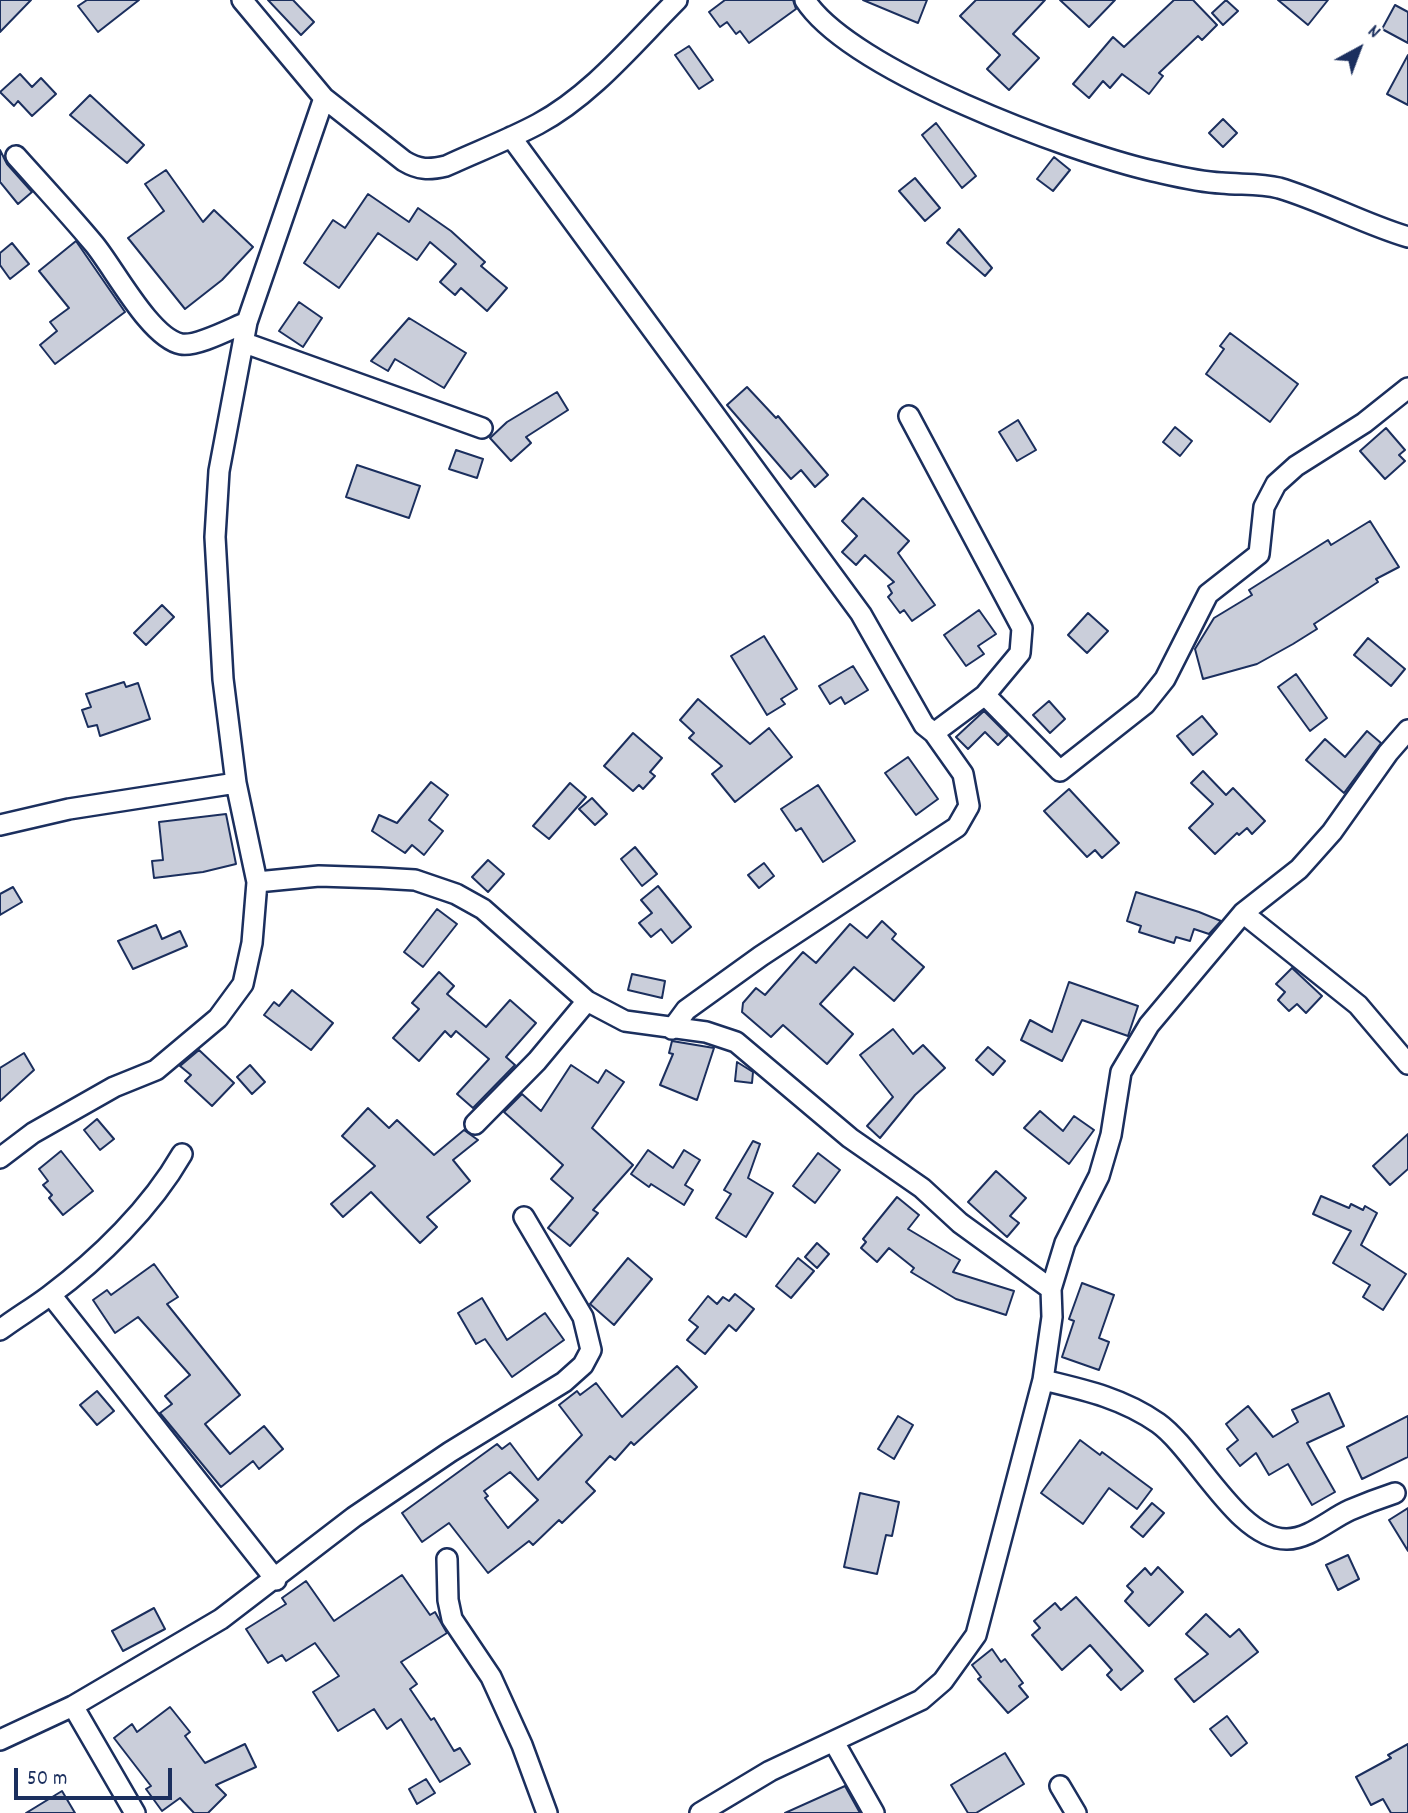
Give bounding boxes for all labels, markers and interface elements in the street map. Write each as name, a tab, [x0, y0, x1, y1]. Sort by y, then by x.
north arrow	[1324, 14, 1394, 84]
text: N	[1361, 19, 1385, 46]
scale bar	[18, 1754, 175, 1798]
text: 50 m	[27, 1765, 67, 1795]

